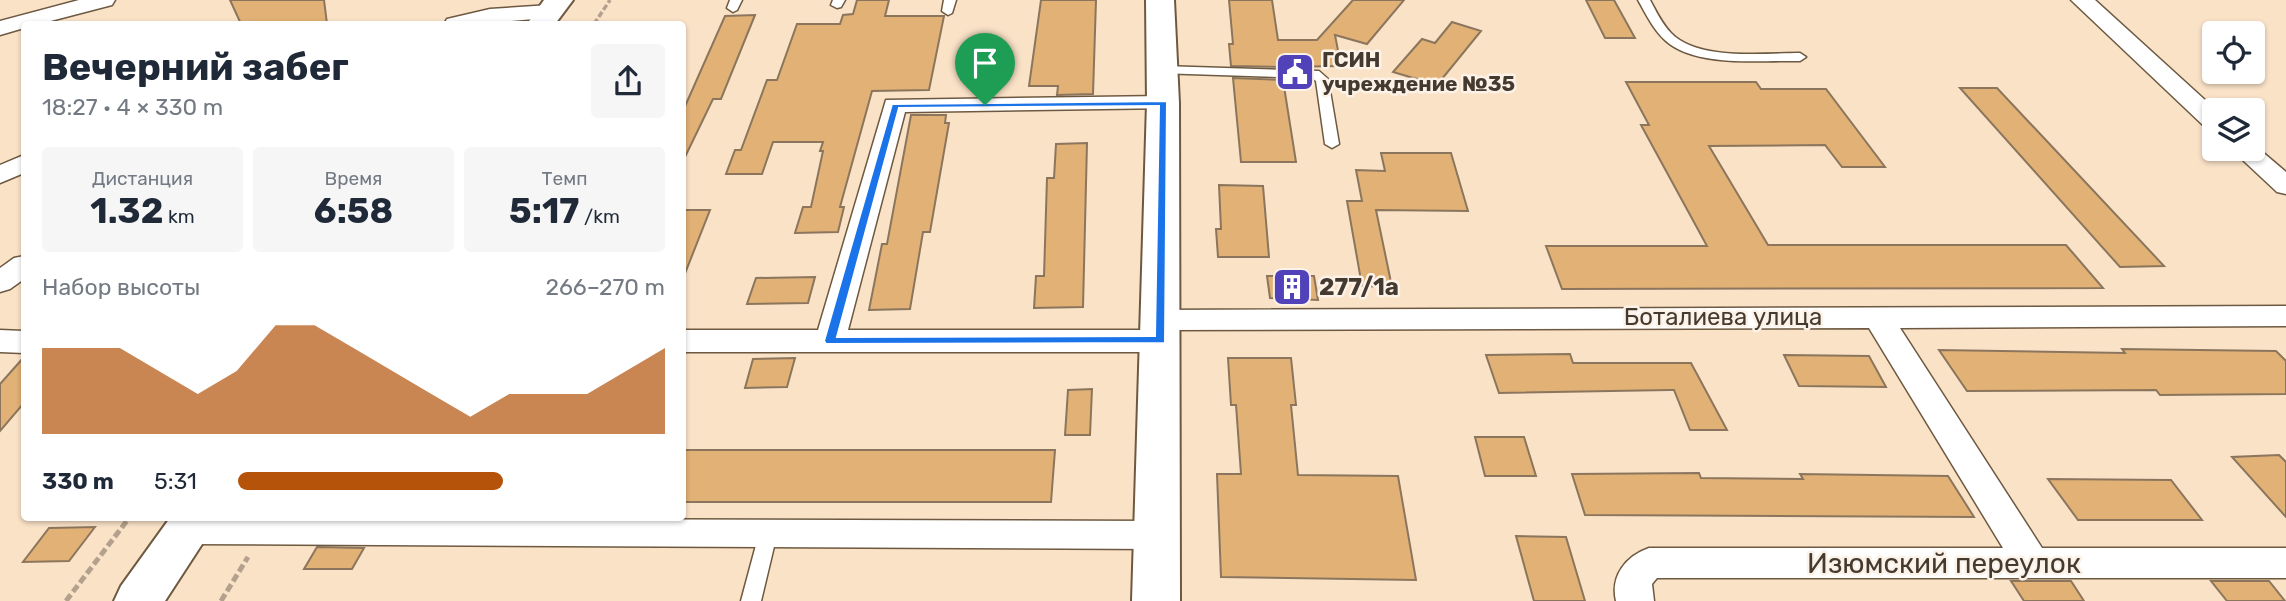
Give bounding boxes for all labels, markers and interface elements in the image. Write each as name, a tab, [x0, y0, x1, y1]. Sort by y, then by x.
map controls	[2202, 21, 2265, 161]
button: locate	[2202, 21, 2265, 84]
pin	[955, 33, 1015, 105]
text: Вечерний забег	[42, 44, 349, 90]
button: share	[591, 44, 665, 118]
icon: arrive	[966, 44, 1004, 82]
place label: ГСИН учреждение №35	[1322, 47, 1515, 96]
public building icon: ГСИН учреждение №35	[1274, 51, 1316, 93]
text: 18:27 · 4 × 330 m	[42, 93, 223, 121]
button: layers	[2202, 98, 2265, 161]
text: Дистанция	[92, 167, 193, 190]
text: Время	[325, 167, 382, 190]
text: Темп	[542, 167, 587, 190]
text: 1.32	[90, 190, 163, 232]
text: 6:58	[314, 190, 393, 232]
text: 5:17	[509, 190, 579, 232]
text: km	[163, 205, 195, 228]
text: /km	[579, 205, 620, 228]
building icon: 277/1а	[1271, 266, 1313, 308]
text: Набор высоты	[42, 273, 200, 301]
text: 266–270 m	[545, 273, 665, 301]
place label: 277/1а	[1319, 273, 1399, 301]
street label: Боталиева улица	[1624, 303, 1822, 331]
text: 330 m	[42, 467, 114, 495]
text: 5:31	[154, 467, 197, 495]
street label: Изюмский переулок	[1807, 547, 2081, 580]

